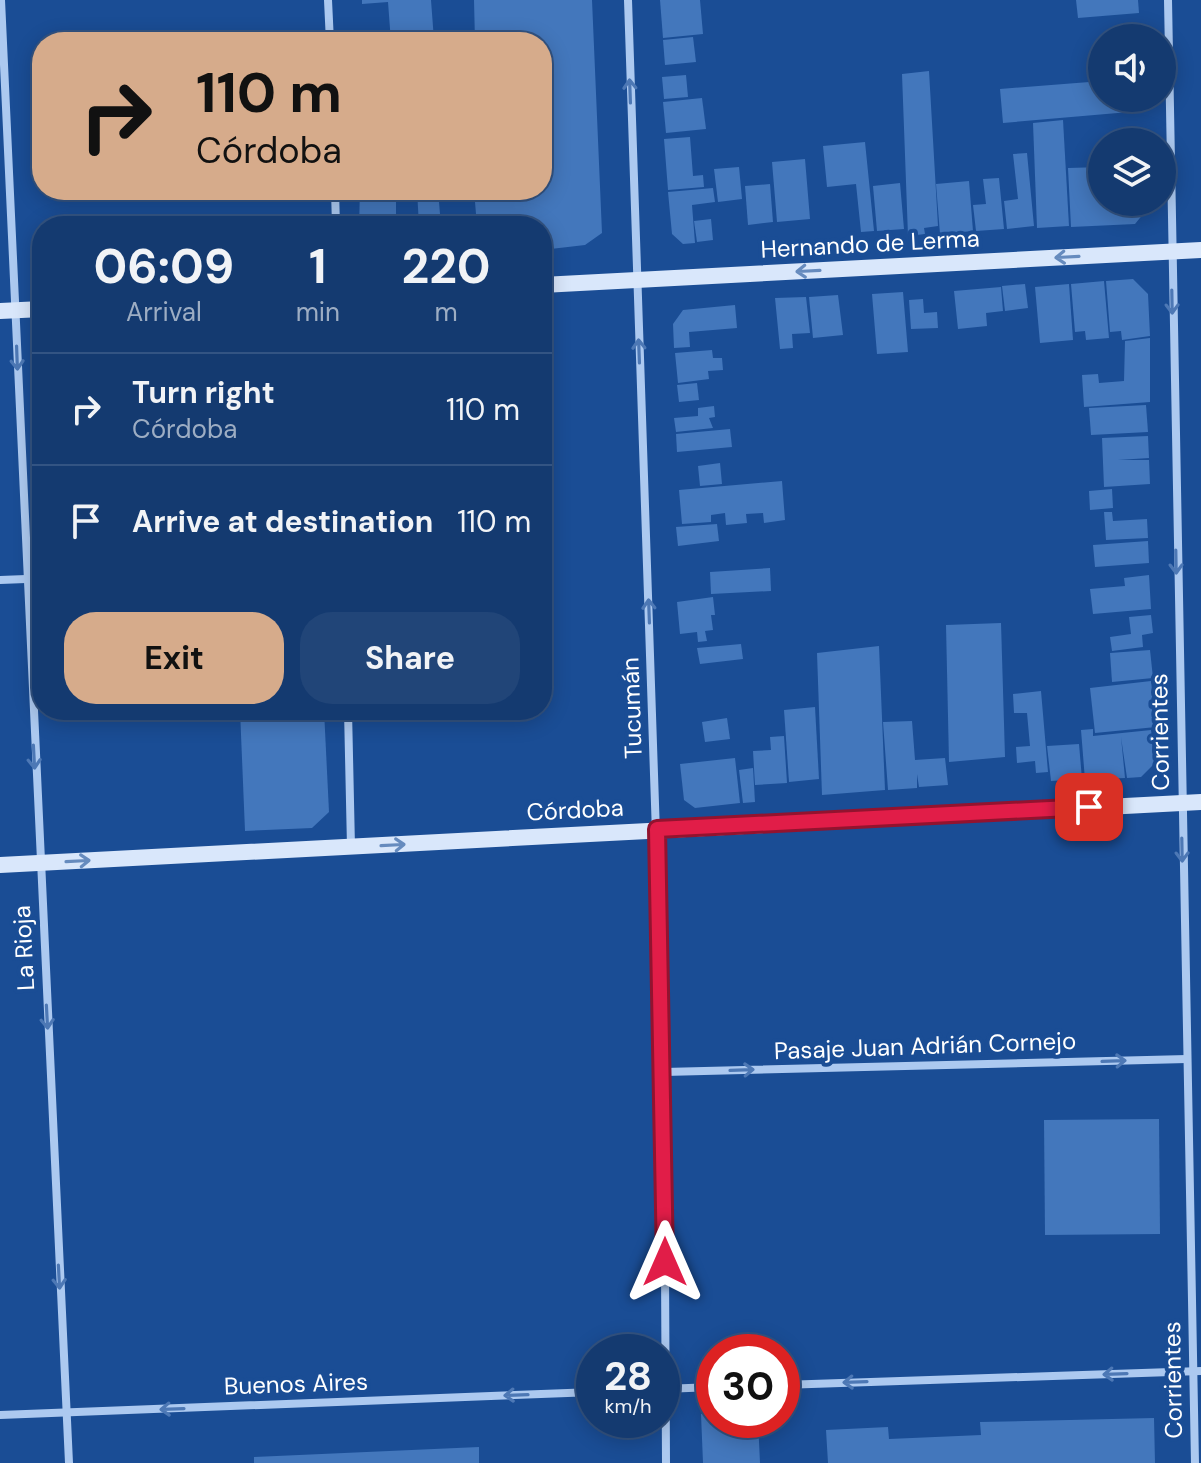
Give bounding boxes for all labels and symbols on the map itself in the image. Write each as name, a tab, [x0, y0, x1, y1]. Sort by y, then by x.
one-way arrow	[623, 78, 638, 105]
street label: Hernando de Lerma	[760, 222, 980, 265]
one-way arrow	[1054, 250, 1081, 265]
one-way arrow	[795, 264, 822, 279]
one-way arrow	[1164, 288, 1179, 315]
one-way arrow	[631, 338, 646, 365]
one-way arrow	[9, 344, 24, 371]
one-way arrow	[1169, 548, 1184, 575]
one-way arrow	[641, 598, 656, 625]
street label: Tucumán	[614, 657, 649, 759]
street label: Corrientes	[1143, 673, 1176, 791]
one-way arrow	[27, 743, 42, 770]
pin	[1055, 773, 1123, 841]
street label: Córdoba	[526, 791, 624, 828]
one-way arrow	[1174, 836, 1190, 863]
one-way arrow	[380, 837, 406, 852]
one-way arrow	[64, 854, 91, 869]
street label: La Rioja	[6, 905, 41, 991]
one-way arrow	[40, 1003, 55, 1030]
street label: Pasaje Juan Adrián Cornejo	[773, 1025, 1077, 1066]
one-way arrow	[1100, 1053, 1127, 1068]
one-way arrow	[728, 1063, 755, 1078]
position arrow	[623, 1220, 707, 1304]
one-way arrow	[52, 1263, 67, 1290]
street label: Corrientes	[1156, 1321, 1189, 1439]
speed limit sign: 30	[696, 1334, 800, 1438]
street label: Buenos Aires	[223, 1365, 369, 1402]
one-way arrow	[1102, 1366, 1129, 1381]
one-way arrow	[842, 1375, 869, 1390]
one-way arrow	[503, 1387, 530, 1402]
one-way arrow	[159, 1401, 186, 1416]

